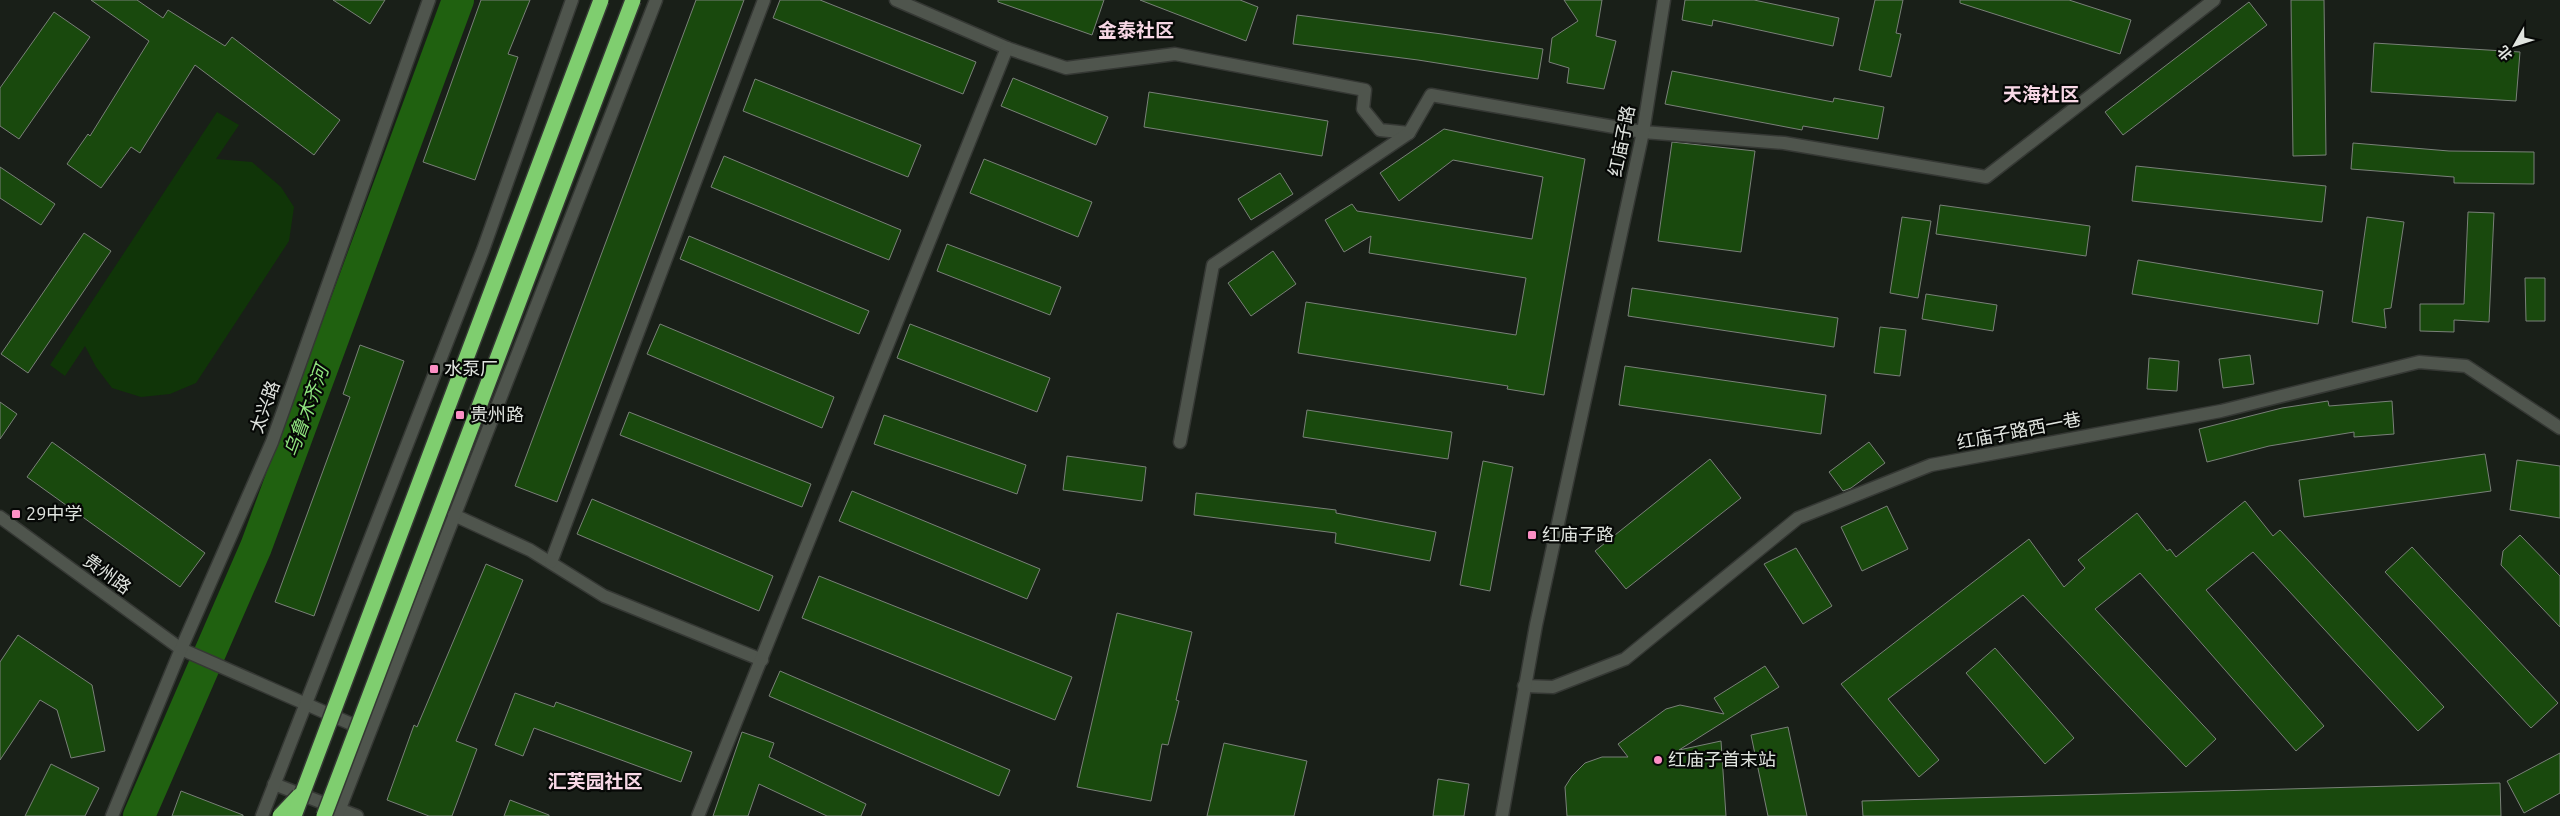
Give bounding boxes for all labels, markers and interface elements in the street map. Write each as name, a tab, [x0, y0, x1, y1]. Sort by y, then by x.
district label: 金泰社区	[1098, 19, 1174, 41]
north arrow	[2490, 20, 2540, 70]
text: 北	[2494, 43, 2516, 64]
district label: 天海社区	[2003, 83, 2079, 105]
street label: 红庙子路	[1604, 104, 1638, 178]
place label: 水泵厂	[444, 358, 498, 378]
water label: 乌鲁木齐河	[279, 359, 334, 459]
marker: 水泵厂	[428, 363, 440, 375]
street label: 太兴路	[245, 378, 283, 435]
place label: 贵州路	[470, 404, 524, 424]
street label: 红庙子路西一巷	[1955, 408, 2083, 452]
marker: 贵州路	[454, 409, 466, 421]
place label: 29中学	[26, 503, 82, 523]
marker: 29中学	[10, 508, 22, 520]
place label: 红庙子路	[1542, 524, 1614, 544]
marker: 红庙子路	[1526, 529, 1538, 541]
street label: 贵州路	[80, 549, 135, 597]
place label: 红庙子首末站	[1668, 749, 1776, 769]
marker: 红庙子首末站	[1652, 754, 1664, 766]
district label: 汇芙园社区	[547, 770, 643, 792]

